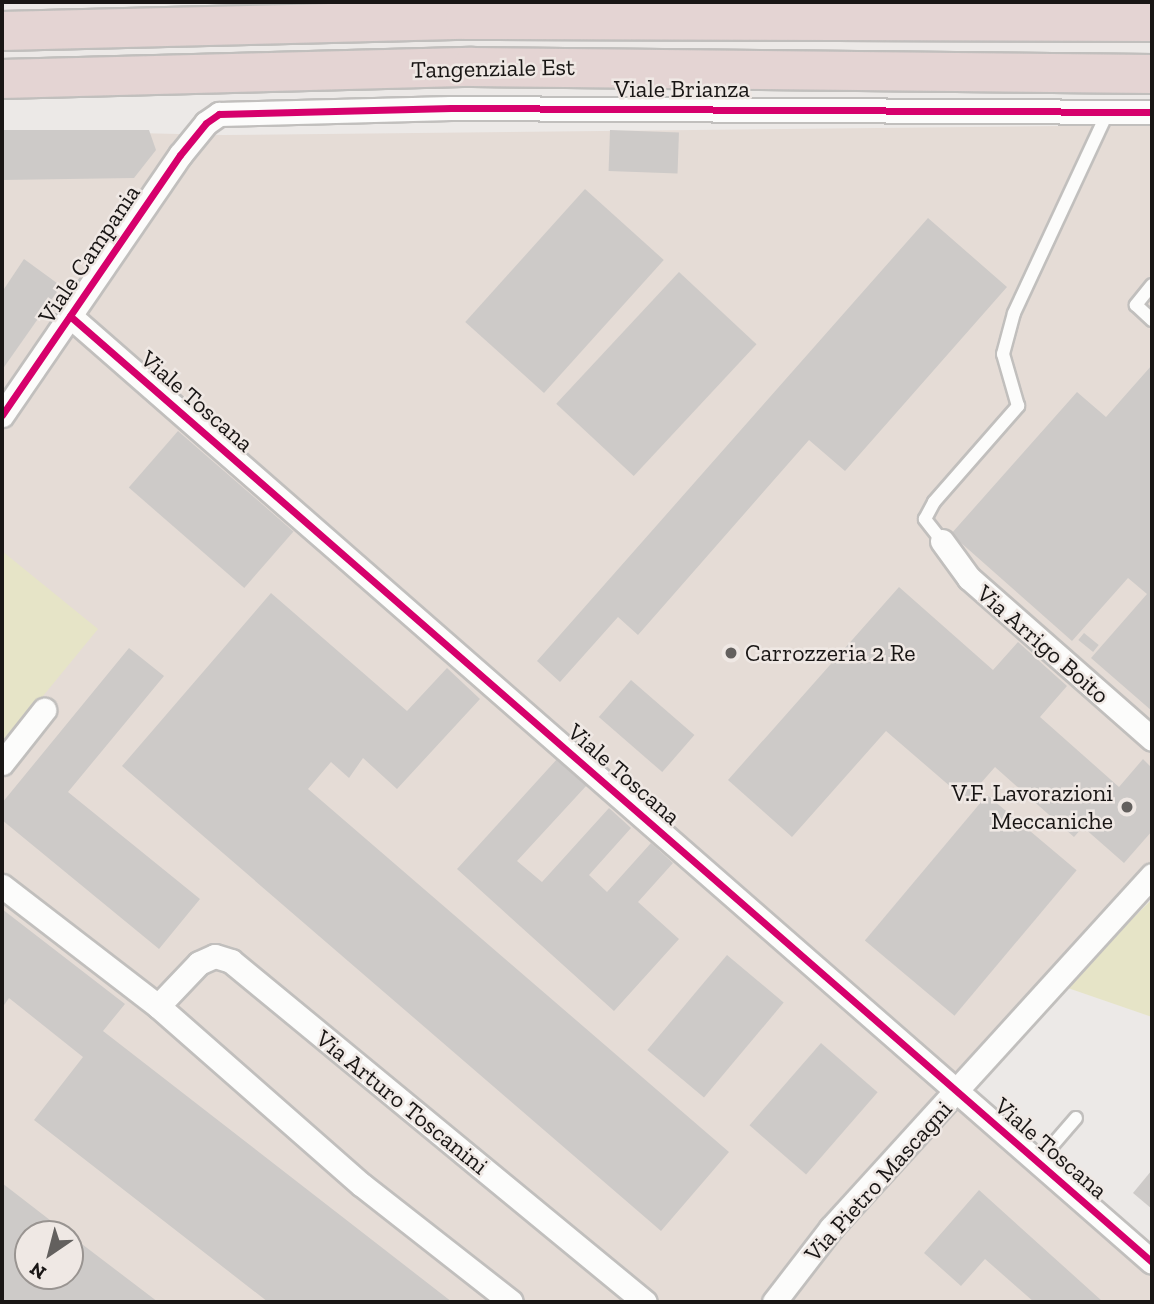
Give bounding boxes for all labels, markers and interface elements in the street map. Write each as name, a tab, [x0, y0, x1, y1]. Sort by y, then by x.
street label: Tangenziale Est	[411, 52, 575, 84]
street label: Viale Brianza	[614, 75, 750, 103]
street label: Viale Campania	[32, 179, 146, 329]
street label: Viale Toscana	[134, 344, 260, 458]
street label: Via Arrigo Boito	[971, 578, 1115, 710]
place label: Carrozzeria 2 Re	[745, 639, 916, 667]
marker: Carrozzeria 2 Re	[723, 645, 739, 661]
street label: Viale Toscana	[561, 717, 687, 831]
place label: V.F. Lavorazioni Meccaniche	[951, 779, 1113, 835]
marker: V.F. Lavorazioni Meccaniche	[1119, 799, 1135, 815]
street label: Via Arturo Toscanini	[310, 1023, 494, 1181]
street label: Viale Toscana	[988, 1091, 1114, 1205]
street label: Via Pietro Mascagni	[798, 1095, 958, 1267]
north arrow	[14, 1220, 84, 1290]
text: N	[25, 1257, 50, 1285]

